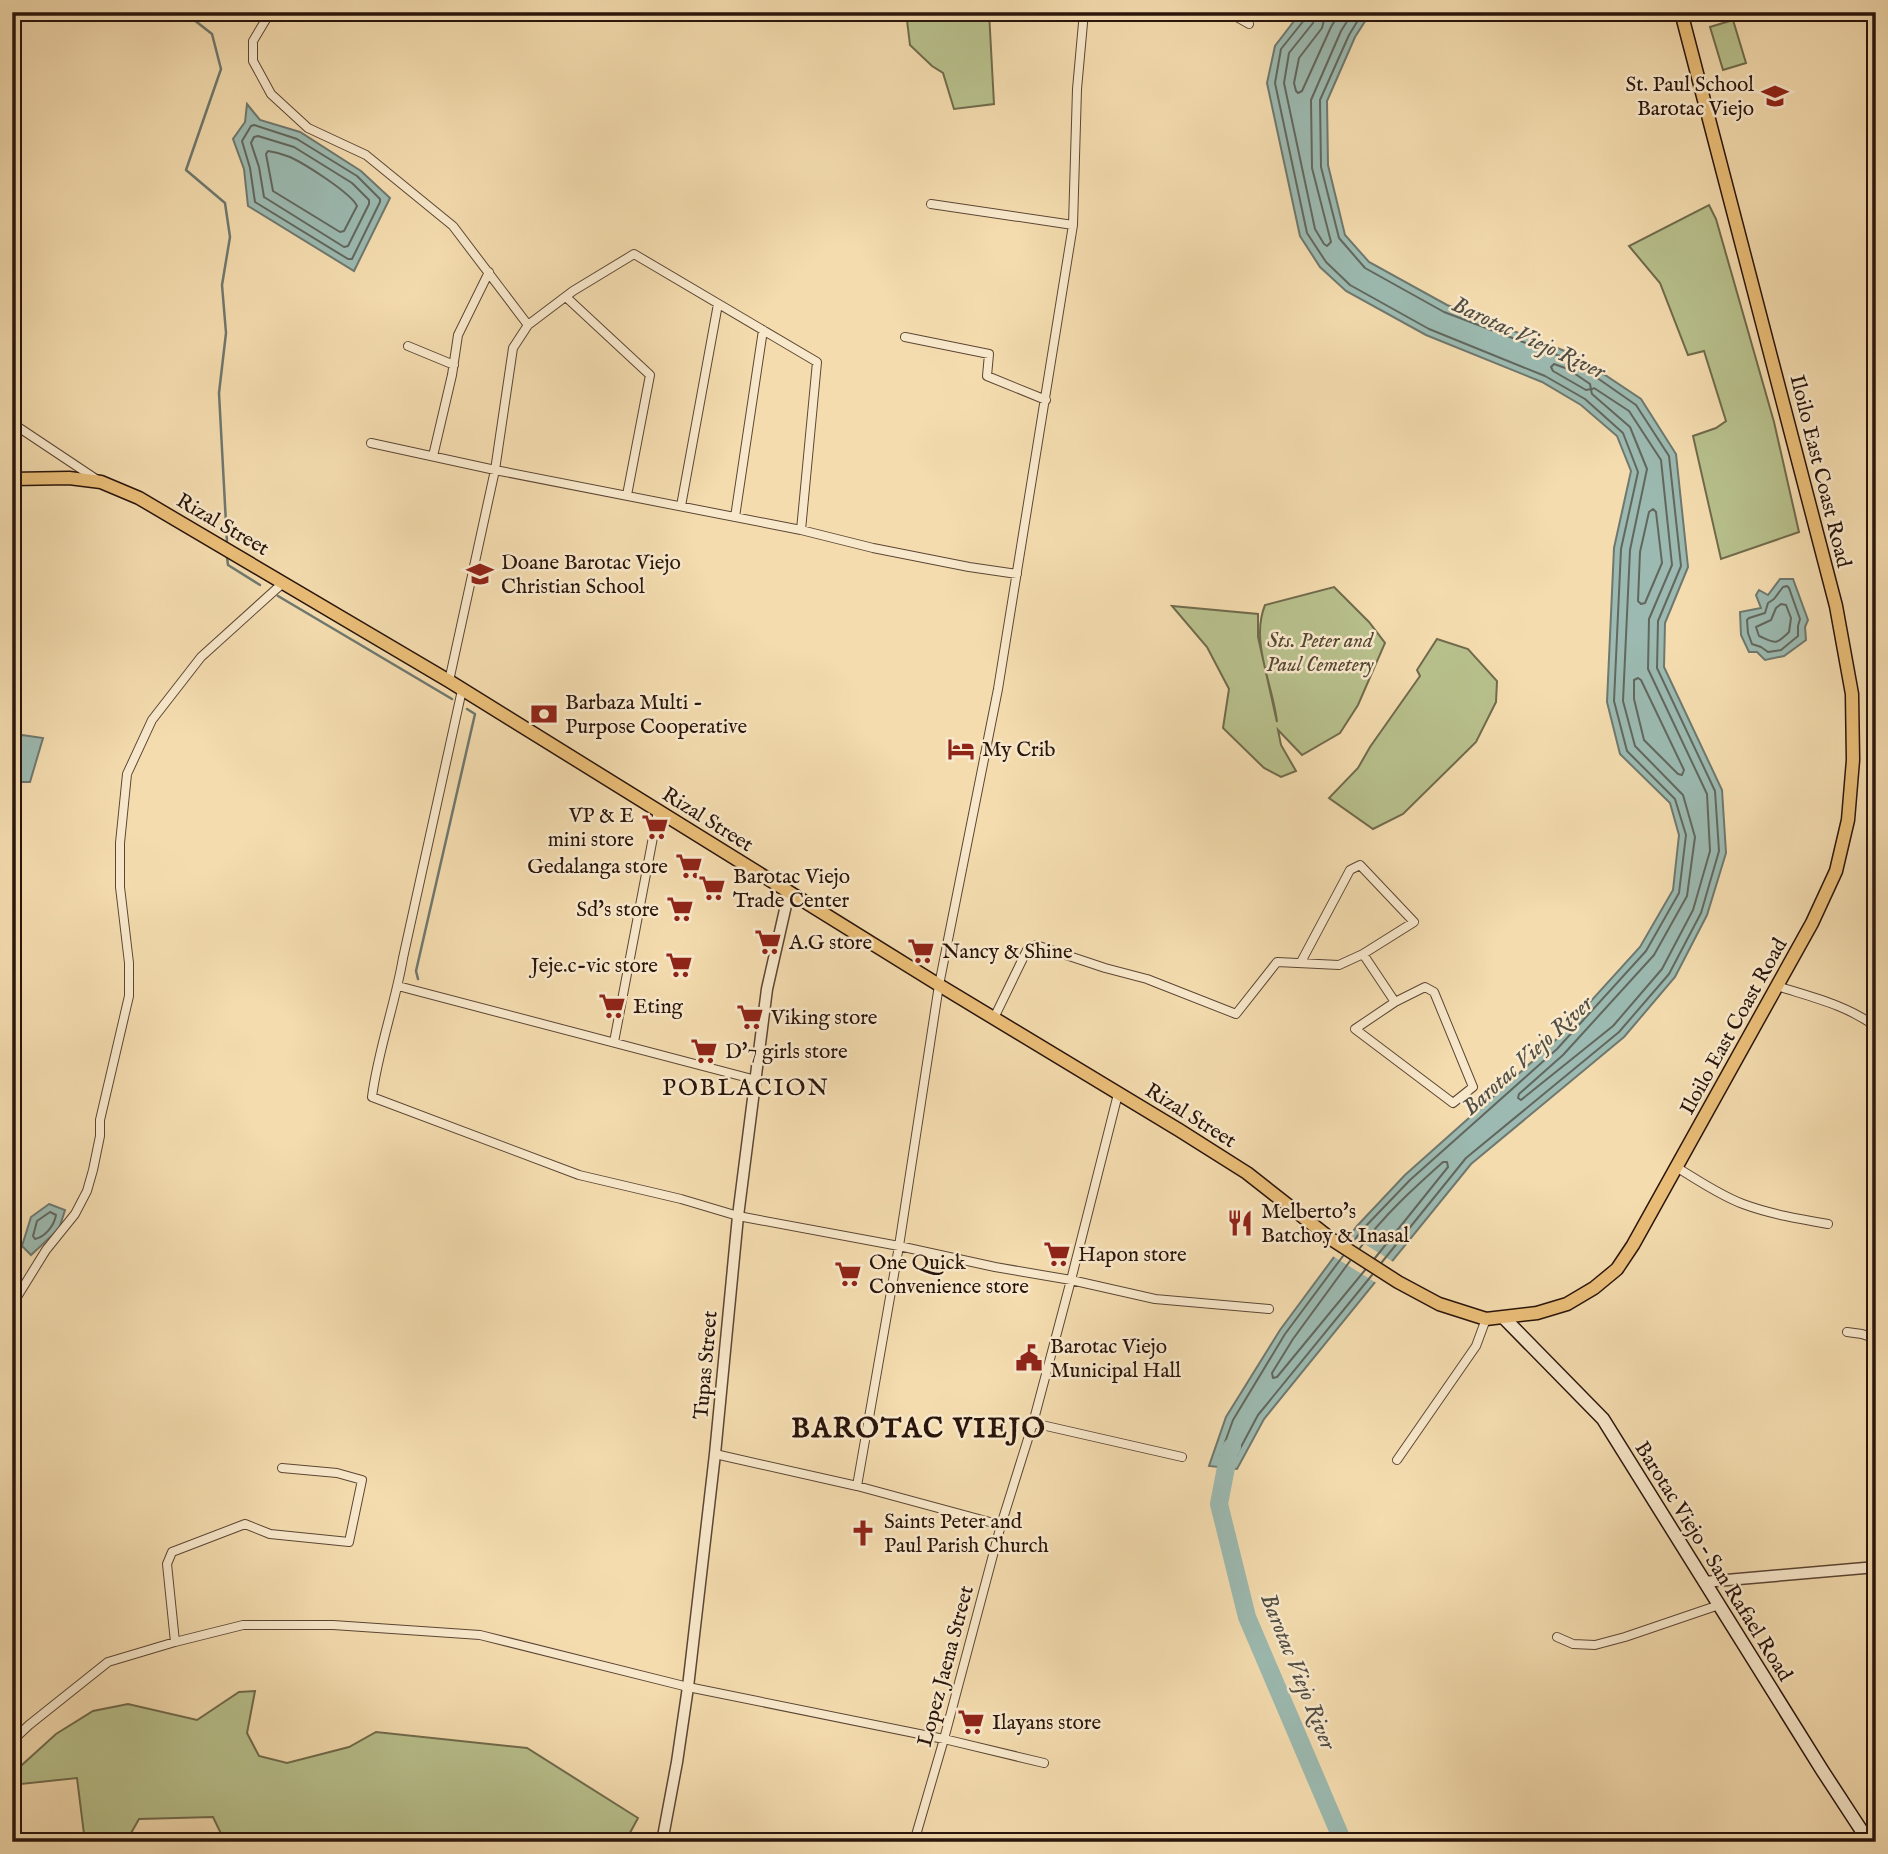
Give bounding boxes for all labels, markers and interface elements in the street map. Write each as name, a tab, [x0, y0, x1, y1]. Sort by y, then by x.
place label: St. Paul School Barotac Viejo	[1625, 72, 1754, 123]
school or university icon: St. Paul School Barotac Viejo	[1760, 81, 1790, 111]
water label: Barotac Viejo River	[1447, 290, 1611, 387]
street label: Iloilo East Coast Road	[1783, 372, 1857, 571]
street label: Rizal Street	[171, 488, 274, 563]
place label: Doane Barotac Viejo Christian School	[501, 550, 681, 601]
school or university icon: Doane Barotac Viejo Christian School	[465, 559, 495, 589]
park label: Sts. Peter and Paul Cemetery	[1266, 628, 1375, 679]
place label: Barbaza Multi - Purpose Cooperative	[565, 690, 747, 741]
bank icon: Barbaza Multi - Purpose Cooperative	[529, 699, 559, 729]
hotel icon: My Crib	[946, 734, 976, 764]
place label: My Crib	[982, 737, 1056, 764]
street label: Rizal Street	[656, 782, 758, 859]
place label: VP & E mini store	[548, 803, 634, 854]
supermarket icon: VP & E mini store	[640, 812, 670, 842]
supermarket icon: Gedalanga store	[674, 851, 704, 881]
place label: Gedalanga store	[527, 854, 668, 881]
place label: Barotac Viejo Trade Center	[733, 864, 850, 915]
supermarket icon: Barotac Viejo Trade Center	[697, 873, 727, 903]
supermarket icon: Sd's store	[665, 894, 695, 924]
place label: Sd's store	[576, 897, 659, 924]
supermarket icon: A.G store	[753, 927, 783, 957]
place label: A.G store	[788, 930, 873, 957]
street label: Iloilo East Coast Road	[1675, 933, 1794, 1120]
supermarket icon: Nancy & Shine	[906, 936, 936, 966]
place label: Nancy & Shine	[942, 939, 1073, 966]
supermarket icon: Jeje.c-vic store	[664, 950, 694, 980]
place label: Jeje.c-vic store	[529, 953, 658, 980]
water label: Barotac Viejo River	[1457, 989, 1600, 1122]
supermarket icon: Eting	[597, 991, 627, 1021]
place label: Eting	[633, 994, 684, 1021]
supermarket icon: Viking store	[735, 1002, 765, 1032]
place label: Viking store	[770, 1005, 878, 1032]
supermarket icon: D'7 girls store	[689, 1036, 719, 1066]
place label: D'7 girls store	[725, 1039, 848, 1066]
district label: POBLACION	[662, 1073, 830, 1104]
street label: Rizal Street	[1139, 1078, 1241, 1155]
place label: Melberto's Batchoy & Inasal	[1261, 1199, 1409, 1250]
restaurant icon: Melberto's Batchoy & Inasal	[1225, 1208, 1255, 1238]
supermarket icon: Hapon store	[1042, 1239, 1072, 1269]
place label: Hapon store	[1078, 1242, 1187, 1269]
place label: One Quick Convenience store	[869, 1250, 1029, 1301]
supermarket icon: One Quick Convenience store	[833, 1259, 863, 1289]
street label: Tupas Street	[688, 1310, 725, 1421]
place label: Barotac Viejo Municipal Hall	[1050, 1334, 1181, 1385]
public building icon: Barotac Viejo Municipal Hall	[1014, 1343, 1044, 1373]
district label: BAROTAC VIEJO	[791, 1412, 1047, 1447]
street label: Barotac Viejo – San Rafael Road	[1628, 1437, 1798, 1687]
place label: Saints Peter and Paul Parish Church	[884, 1509, 1049, 1560]
church icon: Saints Peter and Paul Parish Church	[848, 1518, 878, 1548]
street label: Lopez Jaena Street	[912, 1583, 981, 1750]
water label: Barotac Viejo River	[1253, 1589, 1343, 1755]
supermarket icon: Ilayans store	[956, 1707, 986, 1737]
place label: Ilayans store	[992, 1710, 1102, 1737]

